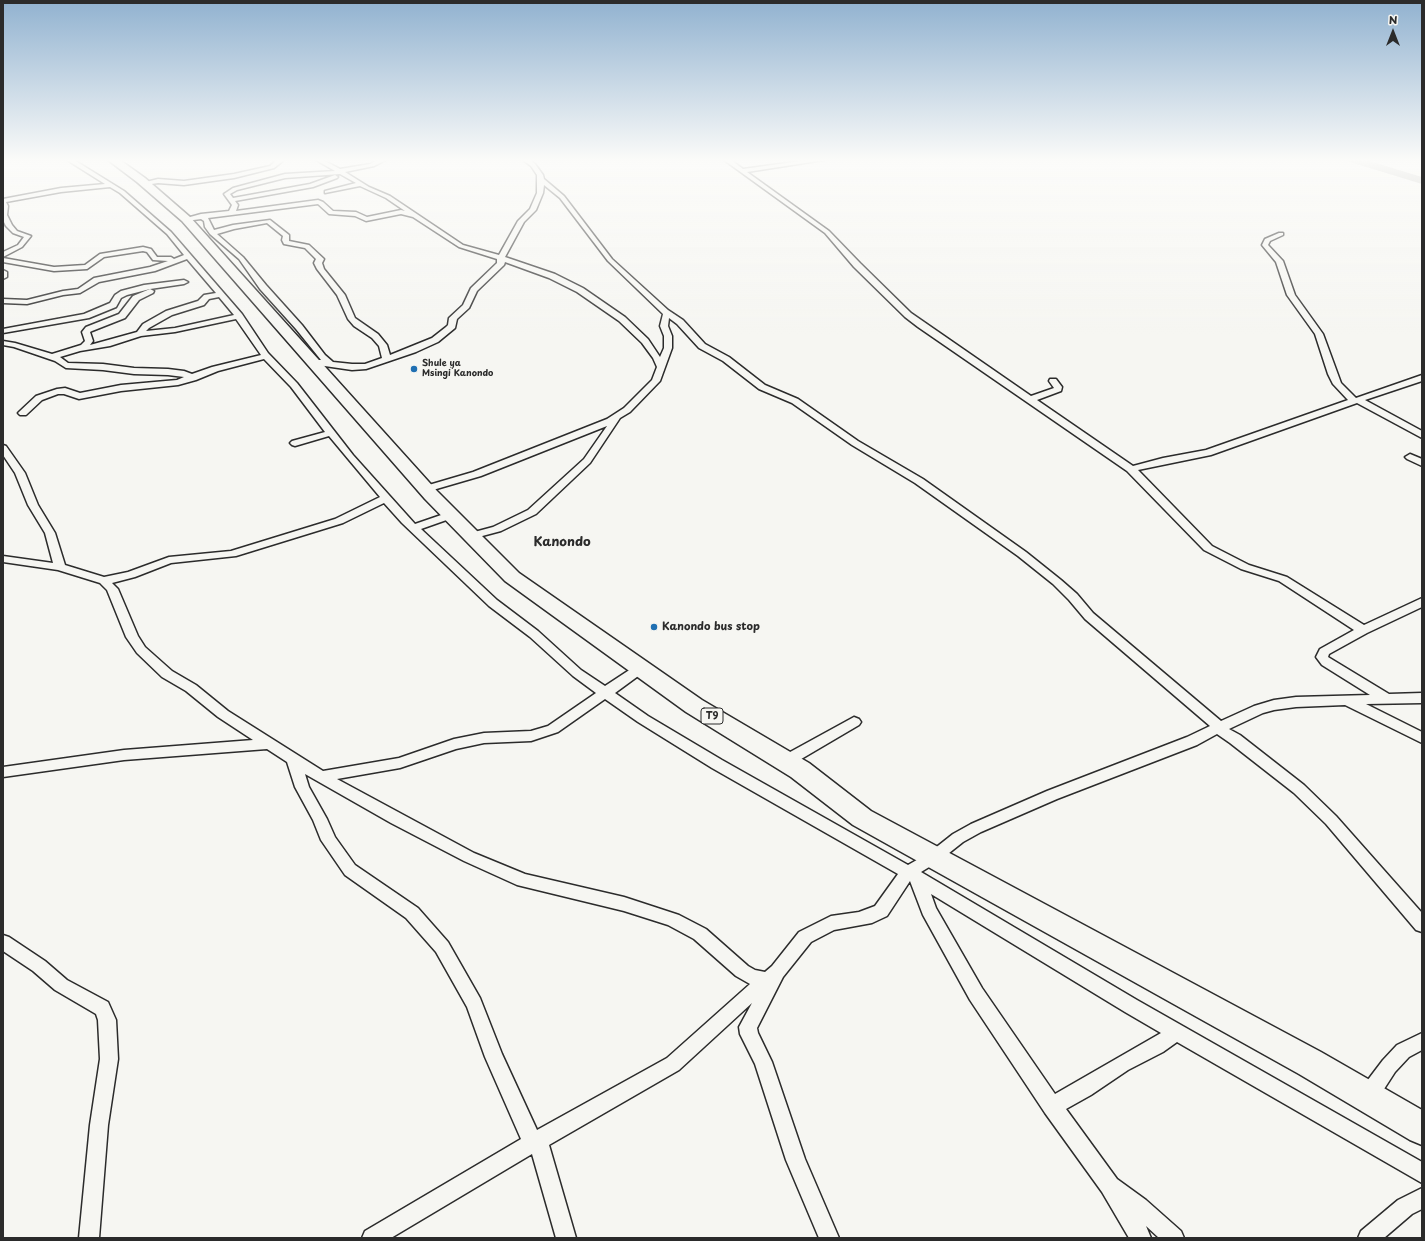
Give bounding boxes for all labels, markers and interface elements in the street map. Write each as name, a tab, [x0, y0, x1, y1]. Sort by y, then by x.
text: N	[1389, 11, 1397, 28]
north arrow	[1373, 12, 1413, 52]
place label: Shule ya Msingi Kanondo	[422, 359, 493, 380]
marker: Shule ya Msingi Kanondo	[409, 364, 419, 374]
district label: Kanondo	[533, 534, 591, 550]
place label: Kanondo bus stop	[662, 620, 760, 634]
marker: Kanondo bus stop	[649, 622, 659, 632]
road number: T9	[701, 708, 723, 724]

